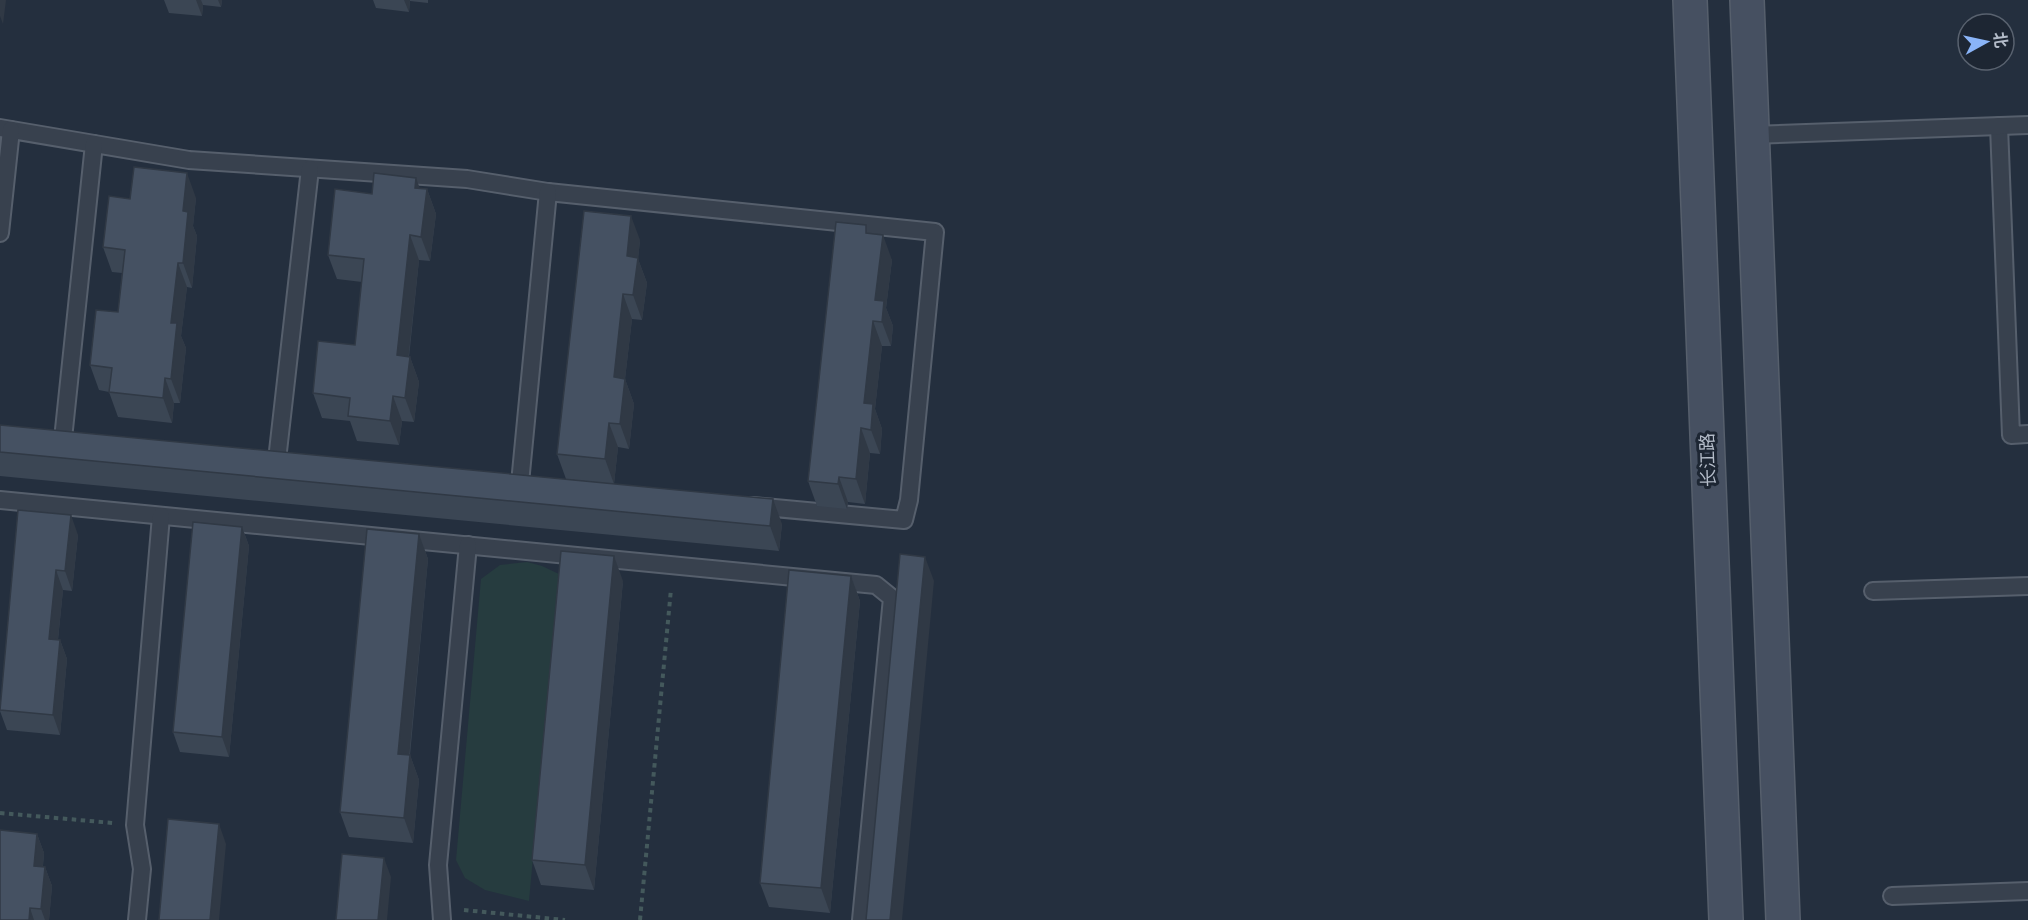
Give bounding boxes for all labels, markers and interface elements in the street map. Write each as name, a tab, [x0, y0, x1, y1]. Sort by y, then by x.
north arrow	[1956, 12, 2016, 72]
text: 北	[1991, 31, 2012, 49]
street label: 长江路	[1695, 433, 1719, 487]

